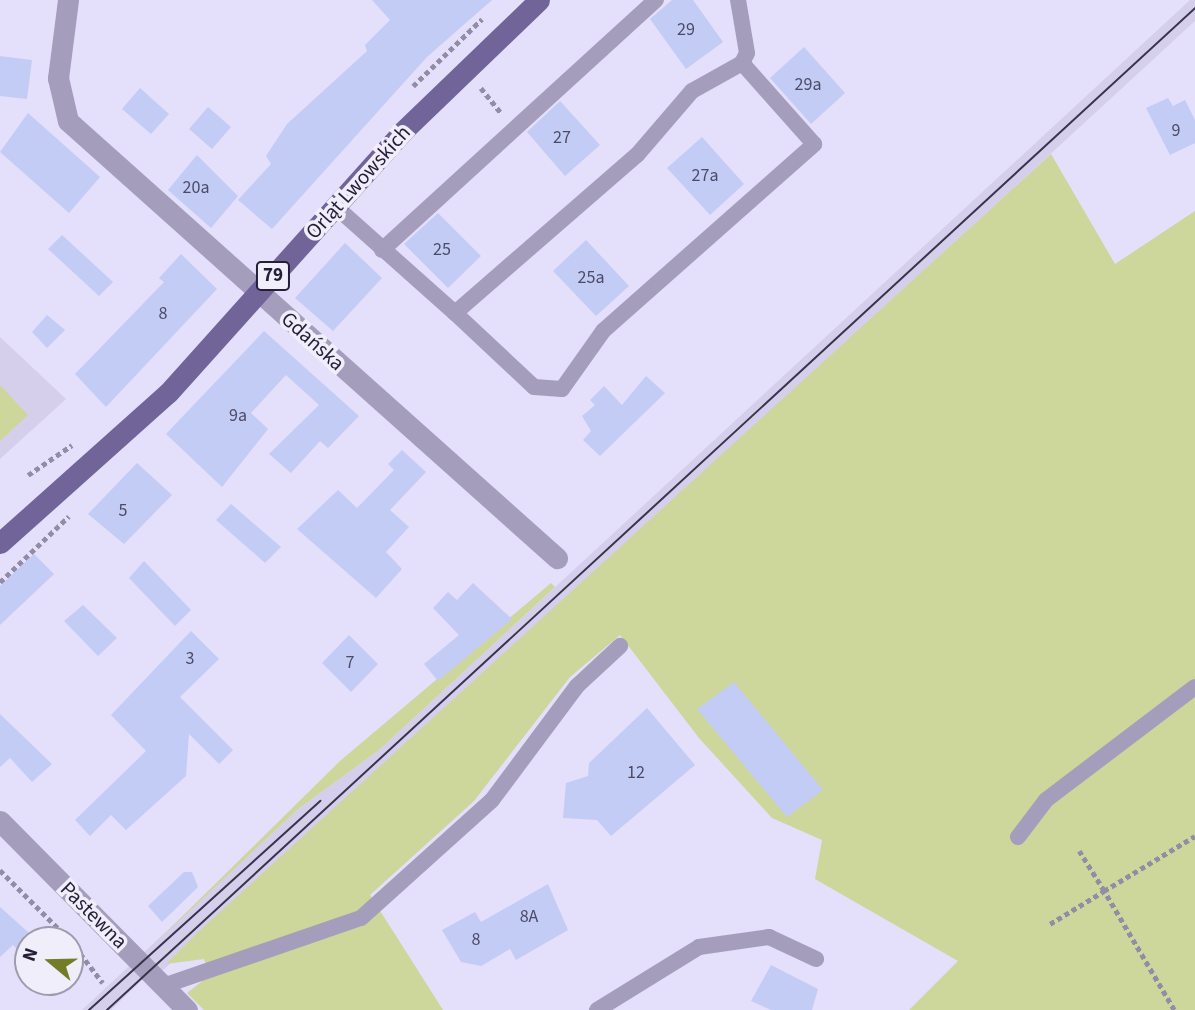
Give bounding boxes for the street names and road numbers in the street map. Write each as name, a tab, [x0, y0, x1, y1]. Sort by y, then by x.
street label: Orląt Lwowskich	[300, 120, 416, 244]
road number: 79	[256, 260, 290, 292]
street label: Gdańska	[276, 306, 350, 376]
street label: Pastewna	[55, 876, 133, 954]

